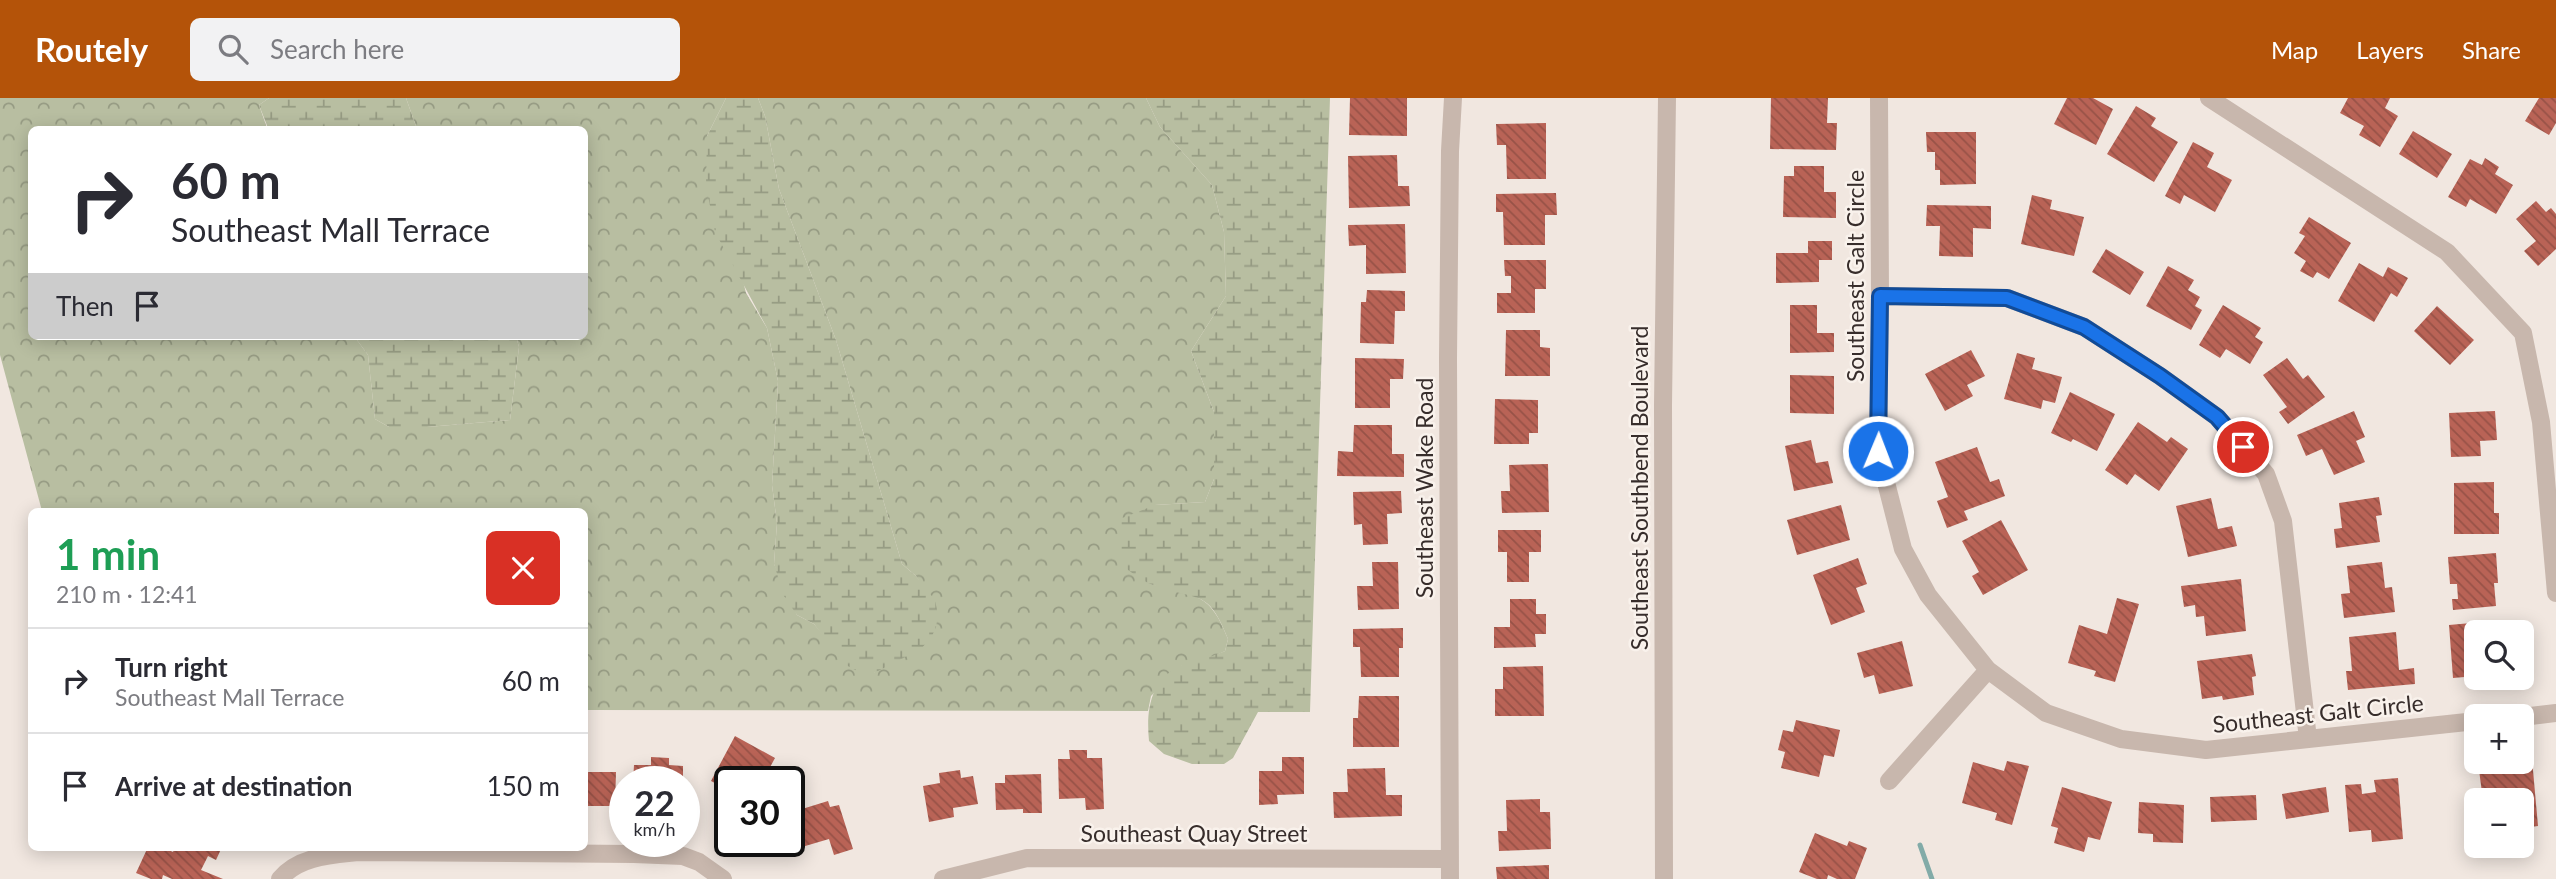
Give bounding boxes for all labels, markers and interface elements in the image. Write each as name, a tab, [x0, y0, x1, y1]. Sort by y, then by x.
search box	[190, 18, 680, 81]
text: Routely	[35, 29, 148, 69]
icon: search	[214, 30, 252, 68]
text: Search here	[270, 33, 404, 65]
text: Map	[2271, 35, 2318, 64]
text: Layers	[2356, 35, 2424, 64]
text: Share	[2462, 35, 2521, 64]
text: 60 m	[171, 151, 281, 209]
icon: right	[56, 154, 147, 245]
street label: Southeast Galt Circle	[1841, 170, 1869, 382]
text: Southeast Mall Terrace	[171, 210, 490, 249]
icon: arrive	[128, 287, 166, 325]
text: Then	[56, 290, 114, 322]
street label: Southeast Southbend Boulevard	[1625, 326, 1653, 650]
street label: Southeast Wake Road	[1410, 378, 1438, 598]
position arrow	[1841, 414, 1915, 488]
pin	[2213, 417, 2273, 477]
icon: arrive	[2224, 428, 2262, 466]
text: 1 min	[56, 529, 160, 579]
button: close	[486, 531, 560, 605]
text: 210 m · 12:41	[56, 580, 198, 608]
map controls	[2464, 620, 2534, 858]
button: search	[2464, 620, 2534, 690]
text: Turn right	[115, 651, 228, 683]
icon: right	[56, 662, 94, 700]
text: 60 m	[502, 665, 560, 697]
text: Southeast Mall Terrace	[115, 683, 344, 711]
street label: Southeast Galt Circle	[2211, 688, 2425, 738]
button: +	[2464, 704, 2534, 774]
speed limit sign: 30	[714, 766, 805, 857]
icon: arrive	[56, 767, 94, 805]
text: Arrive at destination	[115, 770, 352, 802]
text: 150 m	[487, 770, 560, 802]
text: 22	[634, 781, 675, 823]
button: −	[2464, 788, 2534, 858]
text: km/h	[633, 818, 676, 840]
street label: Southeast Quay Street	[1081, 819, 1308, 847]

